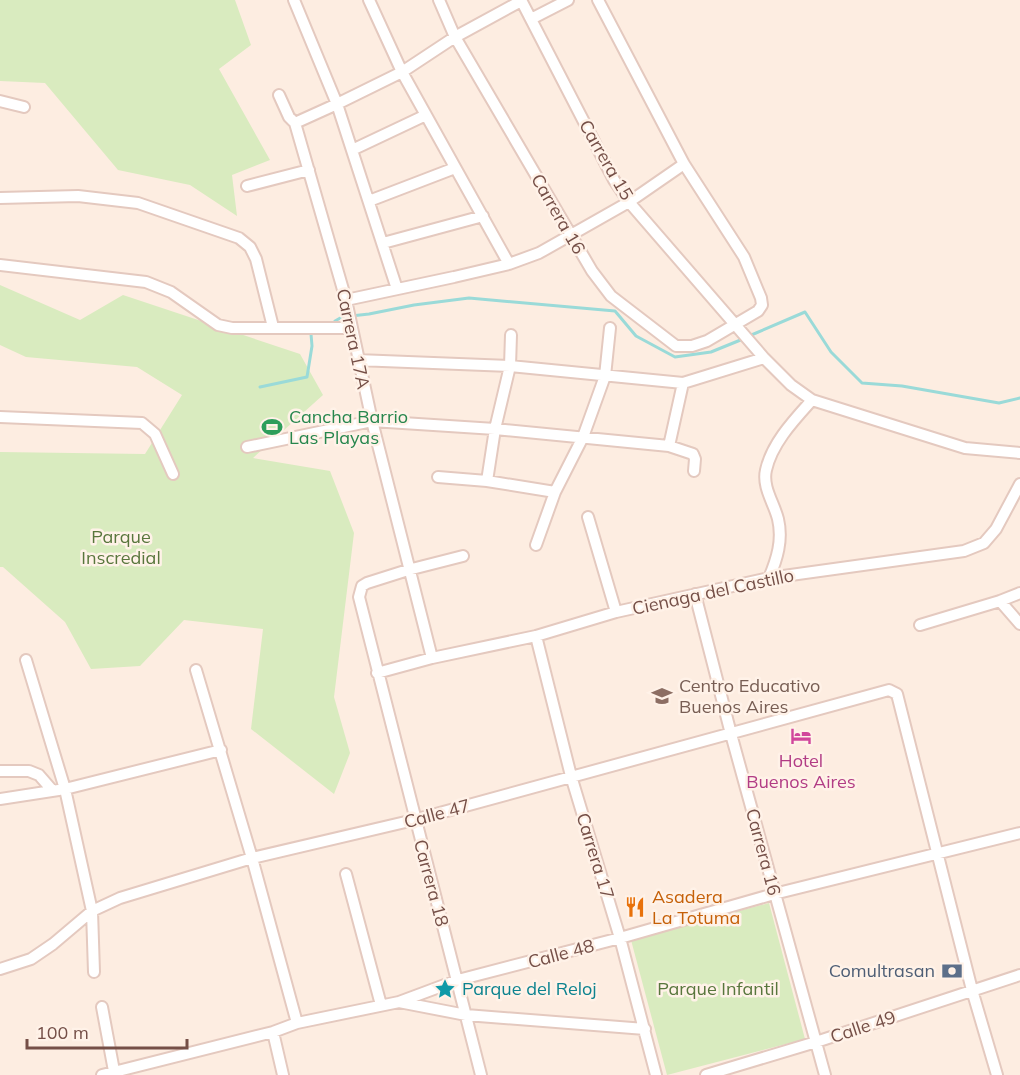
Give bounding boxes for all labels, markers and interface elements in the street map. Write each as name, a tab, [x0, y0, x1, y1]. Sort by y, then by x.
street label: Carrera 15	[574, 115, 639, 204]
street label: Carrera 16	[526, 169, 591, 258]
street label: Carrera 17A	[332, 286, 375, 391]
place label: Cancha Barrio Las Playas	[289, 405, 408, 449]
sports icon: Cancha Barrio Las Playas	[260, 415, 284, 439]
park label: Parque Inscredial	[81, 525, 161, 569]
street label: Cienaga del Castillo	[630, 563, 796, 620]
place label: Centro Educativo Buenos Aires	[679, 674, 820, 718]
school or university icon: Centro Educativo Buenos Aires	[650, 684, 674, 708]
hotel icon: Hotel Buenos Aires	[789, 724, 813, 748]
place label: Hotel Buenos Aires	[746, 749, 856, 793]
street label: Calle 47	[401, 794, 472, 833]
street label: Carrera 16	[741, 806, 786, 898]
street label: Carrera 17	[571, 810, 620, 902]
street label: Carrera 18	[409, 837, 454, 929]
place label: Asadera La Totuma	[652, 885, 740, 929]
restaurant icon: Asadera La Totuma	[623, 895, 647, 919]
street label: Calle 48	[525, 934, 596, 973]
place label: Comultrasan	[829, 959, 935, 982]
bank icon: Comultrasan	[940, 959, 964, 983]
place icon: Parque del Reloj	[433, 977, 457, 1001]
place label: Parque del Reloj	[462, 977, 597, 1000]
park label: Parque Infantil	[657, 977, 779, 1000]
street label: Calle 49	[827, 1005, 898, 1048]
scale bar	[27, 1012, 188, 1050]
text: 100 m	[36, 1021, 89, 1044]

